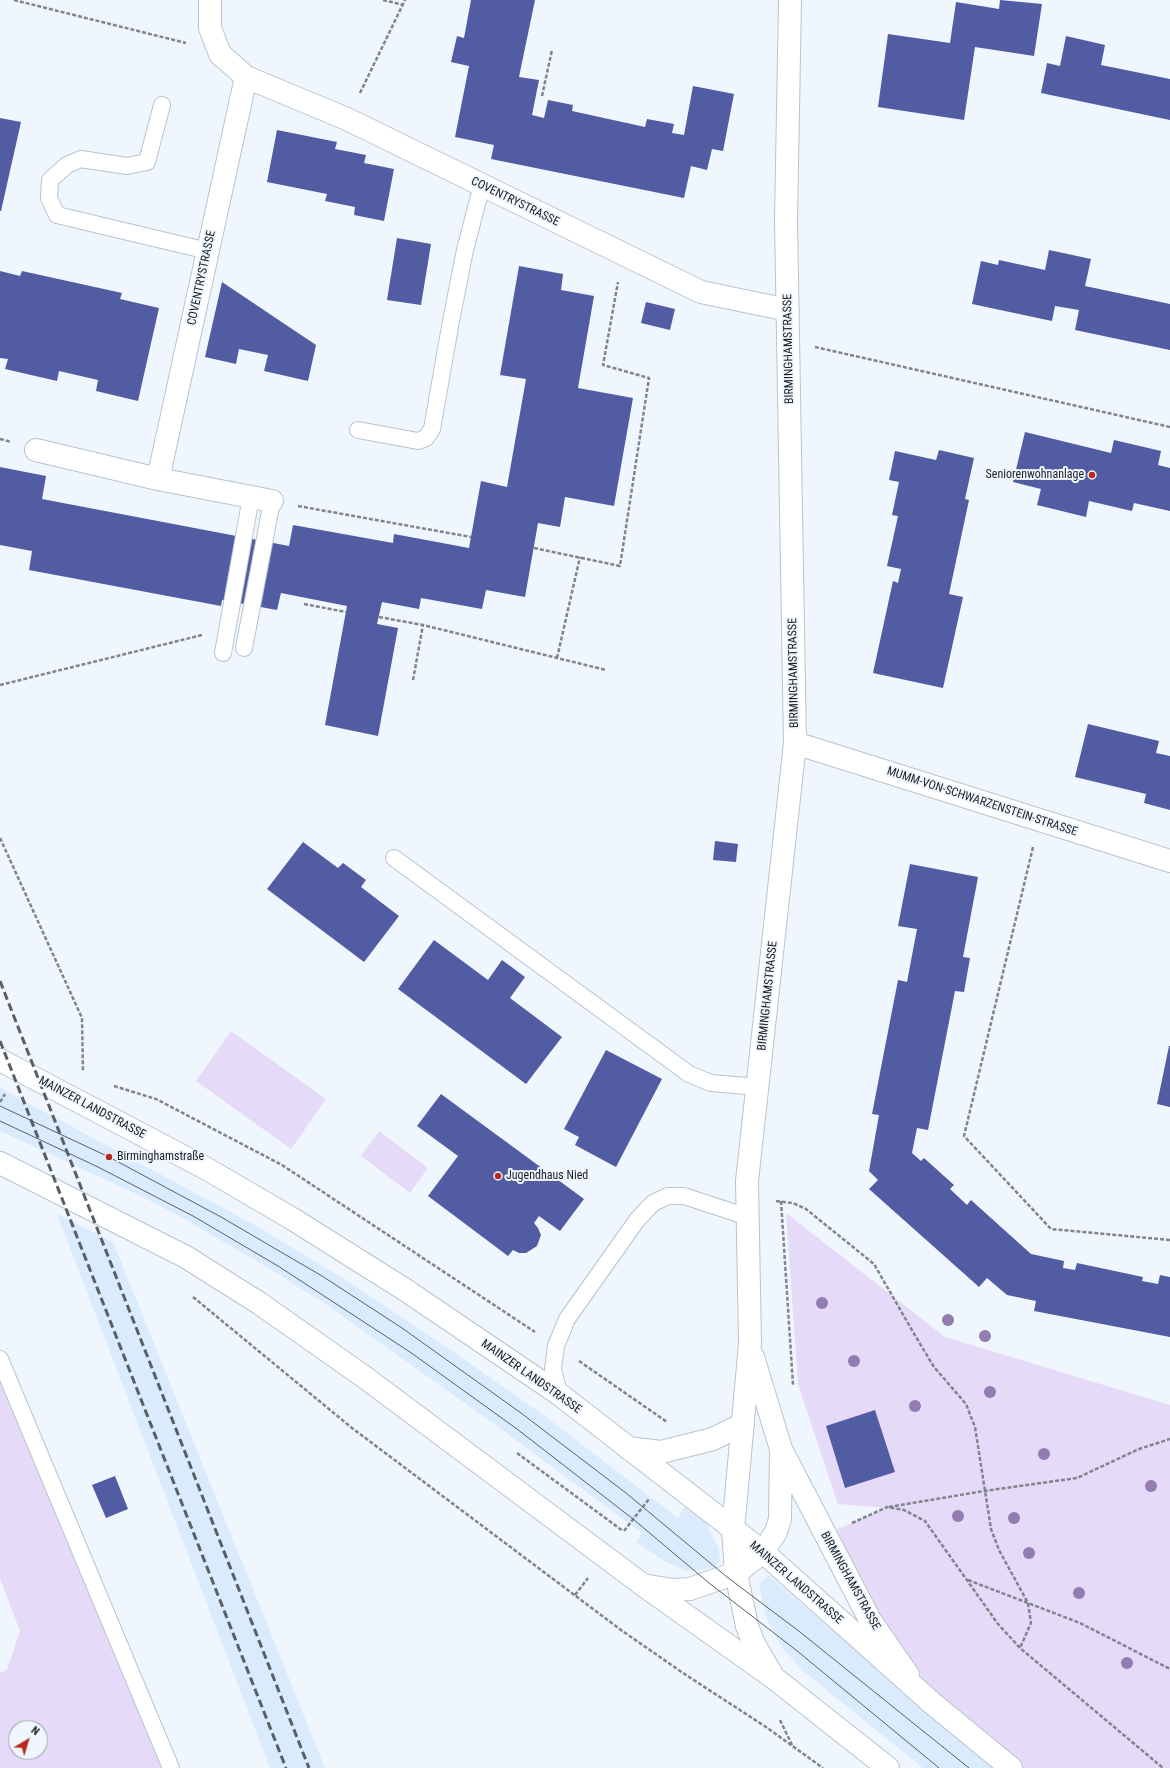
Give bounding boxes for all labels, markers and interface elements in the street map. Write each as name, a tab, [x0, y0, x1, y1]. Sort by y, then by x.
street label: COVENTRYSTRASSE	[468, 174, 562, 230]
street label: COVENTRYSTRASSE	[185, 229, 219, 327]
street label: BIRMINGHAMSTRASSE	[781, 294, 797, 404]
place label: Seniorenwohnanlage	[986, 468, 1084, 482]
marker: Seniorenwohnanlage	[1087, 470, 1097, 480]
street label: BIRMINGHAMSTRASSE	[786, 618, 802, 728]
street label: MUMM-VON-SCHWARZENSTEIN-STRASSE	[885, 764, 1079, 840]
street label: BIRMINGHAMSTRASSE	[755, 940, 781, 1052]
street label: MAINZER LANDSTRASSE	[36, 1074, 148, 1142]
place label: Birminghamstraße	[117, 1150, 204, 1164]
marker: Birminghamstraße	[104, 1152, 114, 1162]
place label: Jugendhaus Nied	[506, 1169, 588, 1183]
marker: Jugendhaus Nied	[493, 1171, 503, 1181]
street label: MAINZER LANDSTRASSE	[478, 1337, 584, 1417]
street label: BIRMINGHAMSTRASSE	[817, 1529, 883, 1633]
street label: MAINZER LANDSTRASSE	[746, 1539, 846, 1627]
north arrow	[8, 1720, 48, 1760]
text: N	[28, 1724, 42, 1738]

